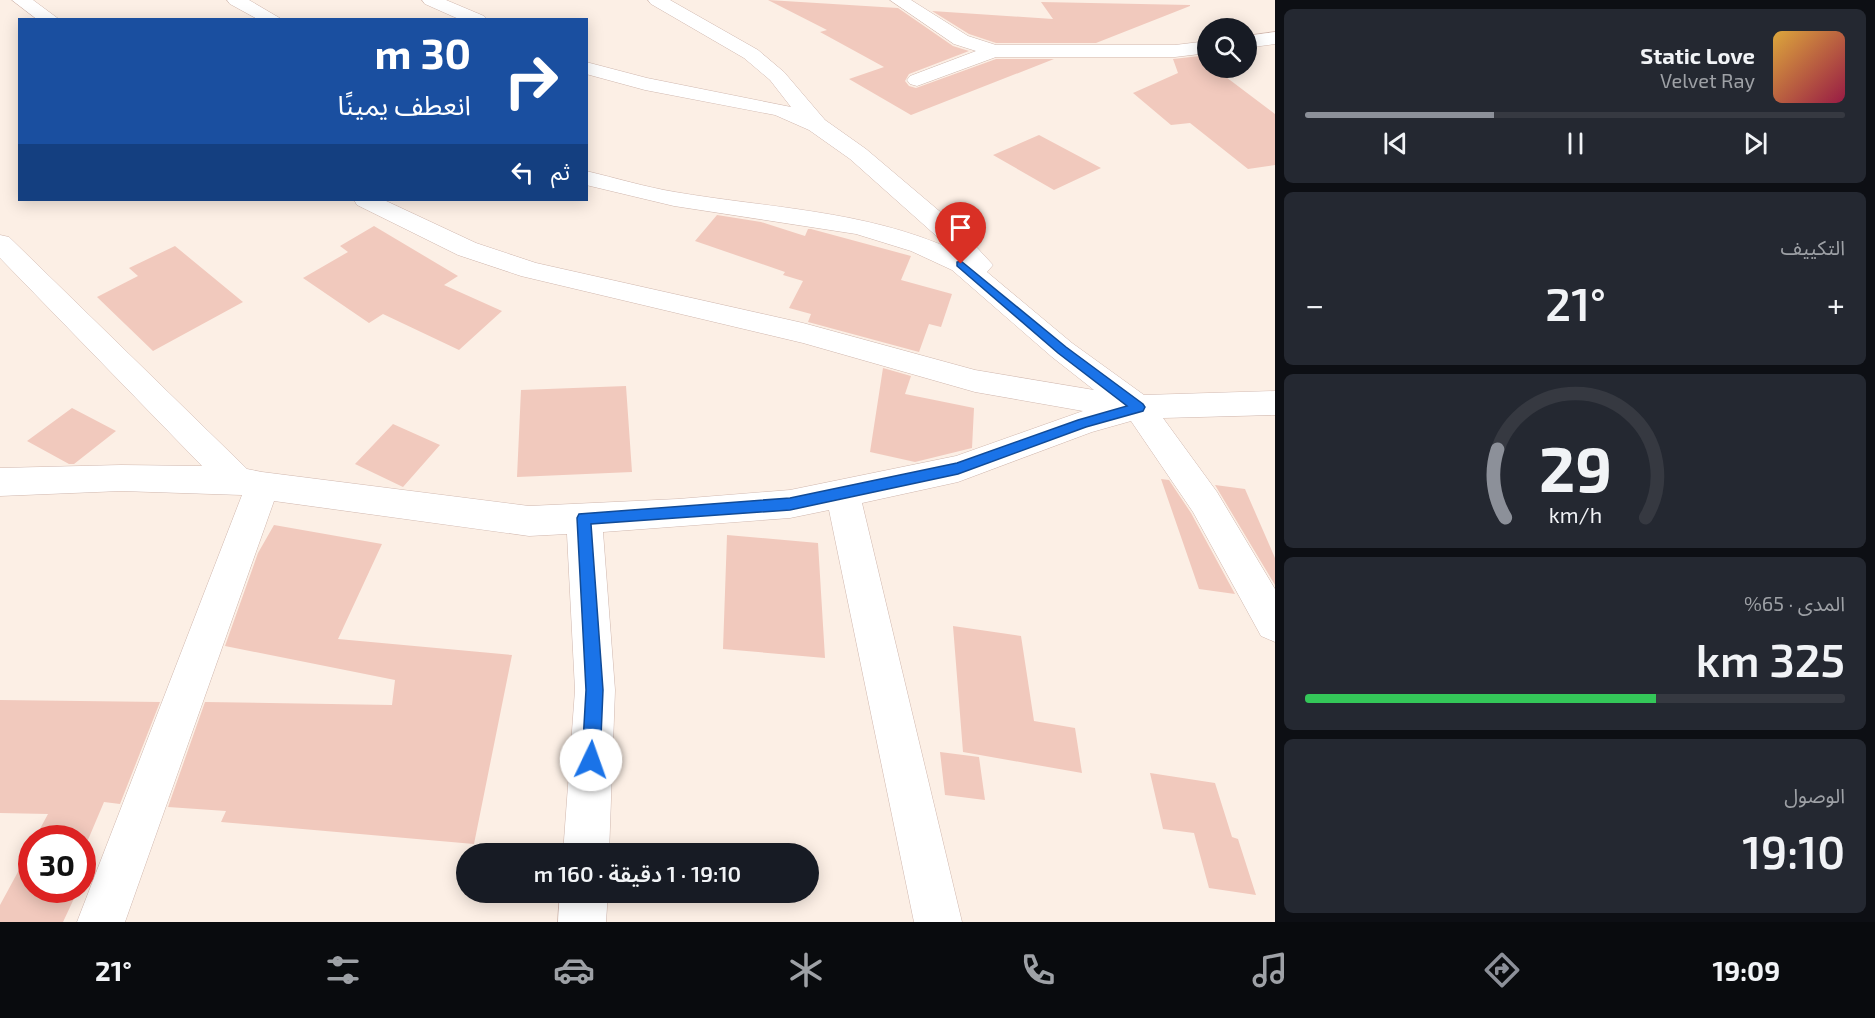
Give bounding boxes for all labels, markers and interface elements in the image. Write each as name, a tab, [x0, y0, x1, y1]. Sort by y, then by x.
map controls	[1197, 18, 1257, 78]
button: search	[1197, 18, 1257, 78]
text: 30 m	[375, 27, 471, 77]
icon: right	[492, 42, 570, 120]
text: Static Love	[1640, 42, 1755, 68]
text: Velvet Ray	[1660, 68, 1755, 92]
text: انعطف يمينًا	[338, 88, 471, 120]
icon: previous	[1379, 127, 1412, 160]
icon: pause	[1559, 127, 1592, 160]
icon: next	[1739, 127, 1772, 160]
icon: left	[506, 156, 539, 189]
text: ثم	[551, 158, 570, 184]
pin	[935, 202, 986, 264]
icon: arrive	[944, 211, 977, 244]
text: التكييف	[1781, 235, 1845, 259]
text: 21°	[1545, 276, 1606, 330]
text: −	[1305, 284, 1324, 324]
text: +	[1827, 284, 1845, 324]
text: 29	[1538, 430, 1612, 505]
text: km/h	[1548, 502, 1602, 527]
text: المدى · 65%	[1744, 591, 1845, 615]
text: 325 km	[1696, 632, 1845, 686]
position arrow	[559, 728, 623, 792]
text: الوصول	[1784, 783, 1845, 807]
text: 19:10	[1742, 824, 1845, 878]
speed limit sign: 30	[18, 825, 96, 903]
text: 19:10 · 1 دقيقة · 160 m	[534, 860, 741, 886]
icon: filters	[322, 949, 364, 991]
icon: car	[553, 949, 595, 991]
icon: climate	[785, 949, 827, 991]
icon: phone	[1017, 949, 1059, 991]
icon: music	[1249, 949, 1291, 991]
icon: directions	[1481, 949, 1523, 991]
text: 21°	[95, 954, 132, 986]
text: 19:09	[1713, 954, 1780, 986]

